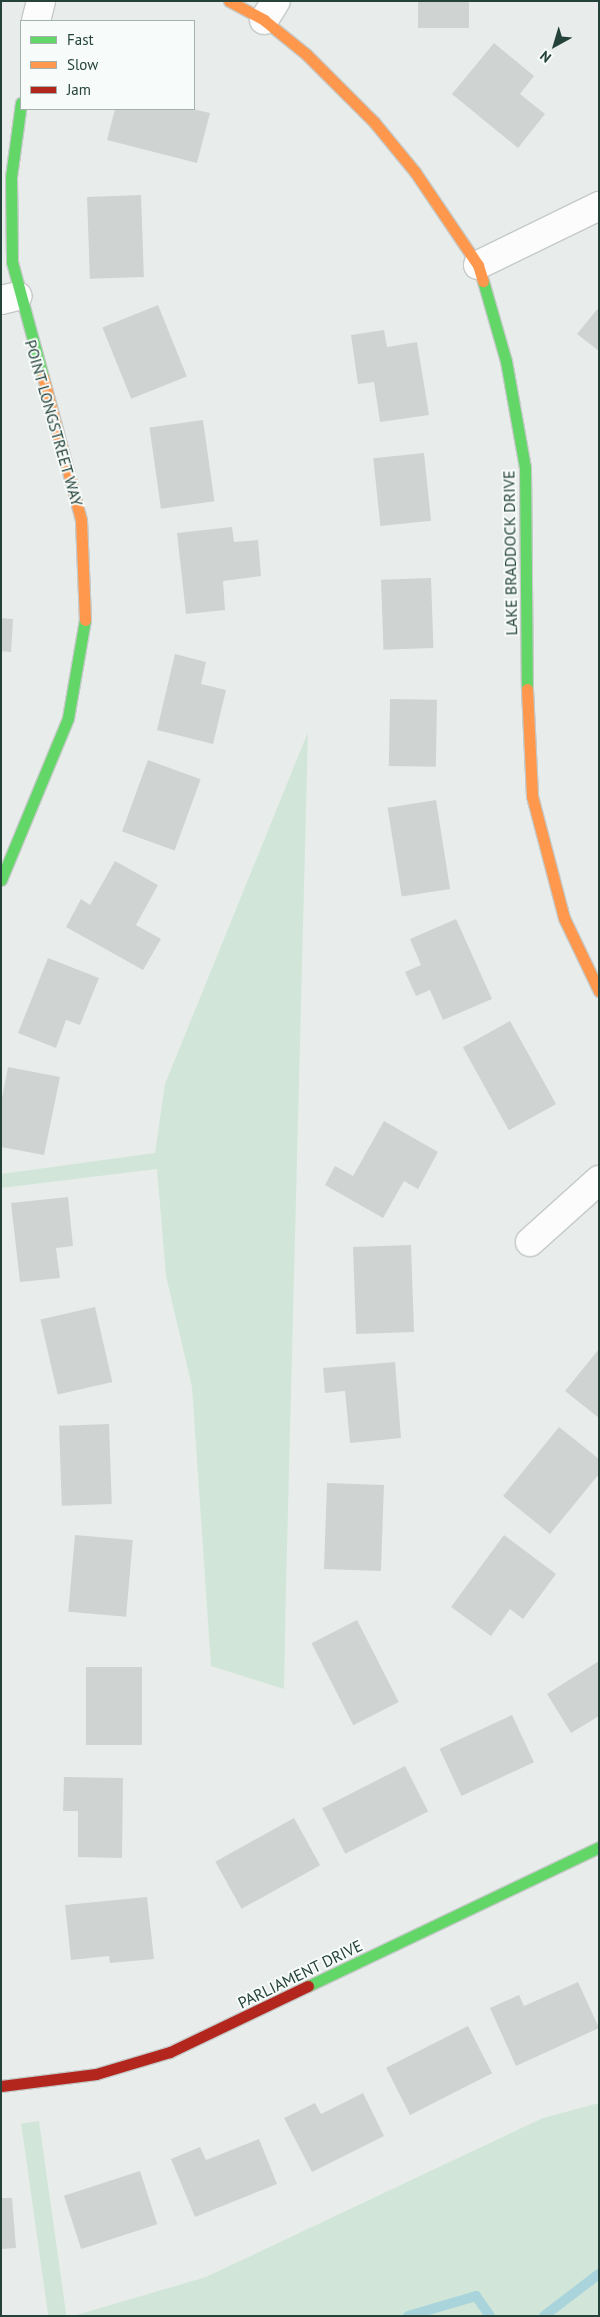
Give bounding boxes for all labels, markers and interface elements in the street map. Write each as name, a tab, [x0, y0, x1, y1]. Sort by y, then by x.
legend	[20, 20, 195, 110]
north arrow	[530, 20, 580, 70]
text: Fast	[67, 30, 94, 49]
text: N	[536, 47, 555, 67]
text: Slow	[67, 55, 98, 74]
text: Jam	[67, 80, 91, 99]
street label: POINT LONGSTREET WAY	[21, 337, 87, 509]
street label: LAKE BRADDOCK DRIVE	[499, 470, 521, 636]
street label: PARLIAMENT DRIVE	[234, 1935, 366, 2013]

